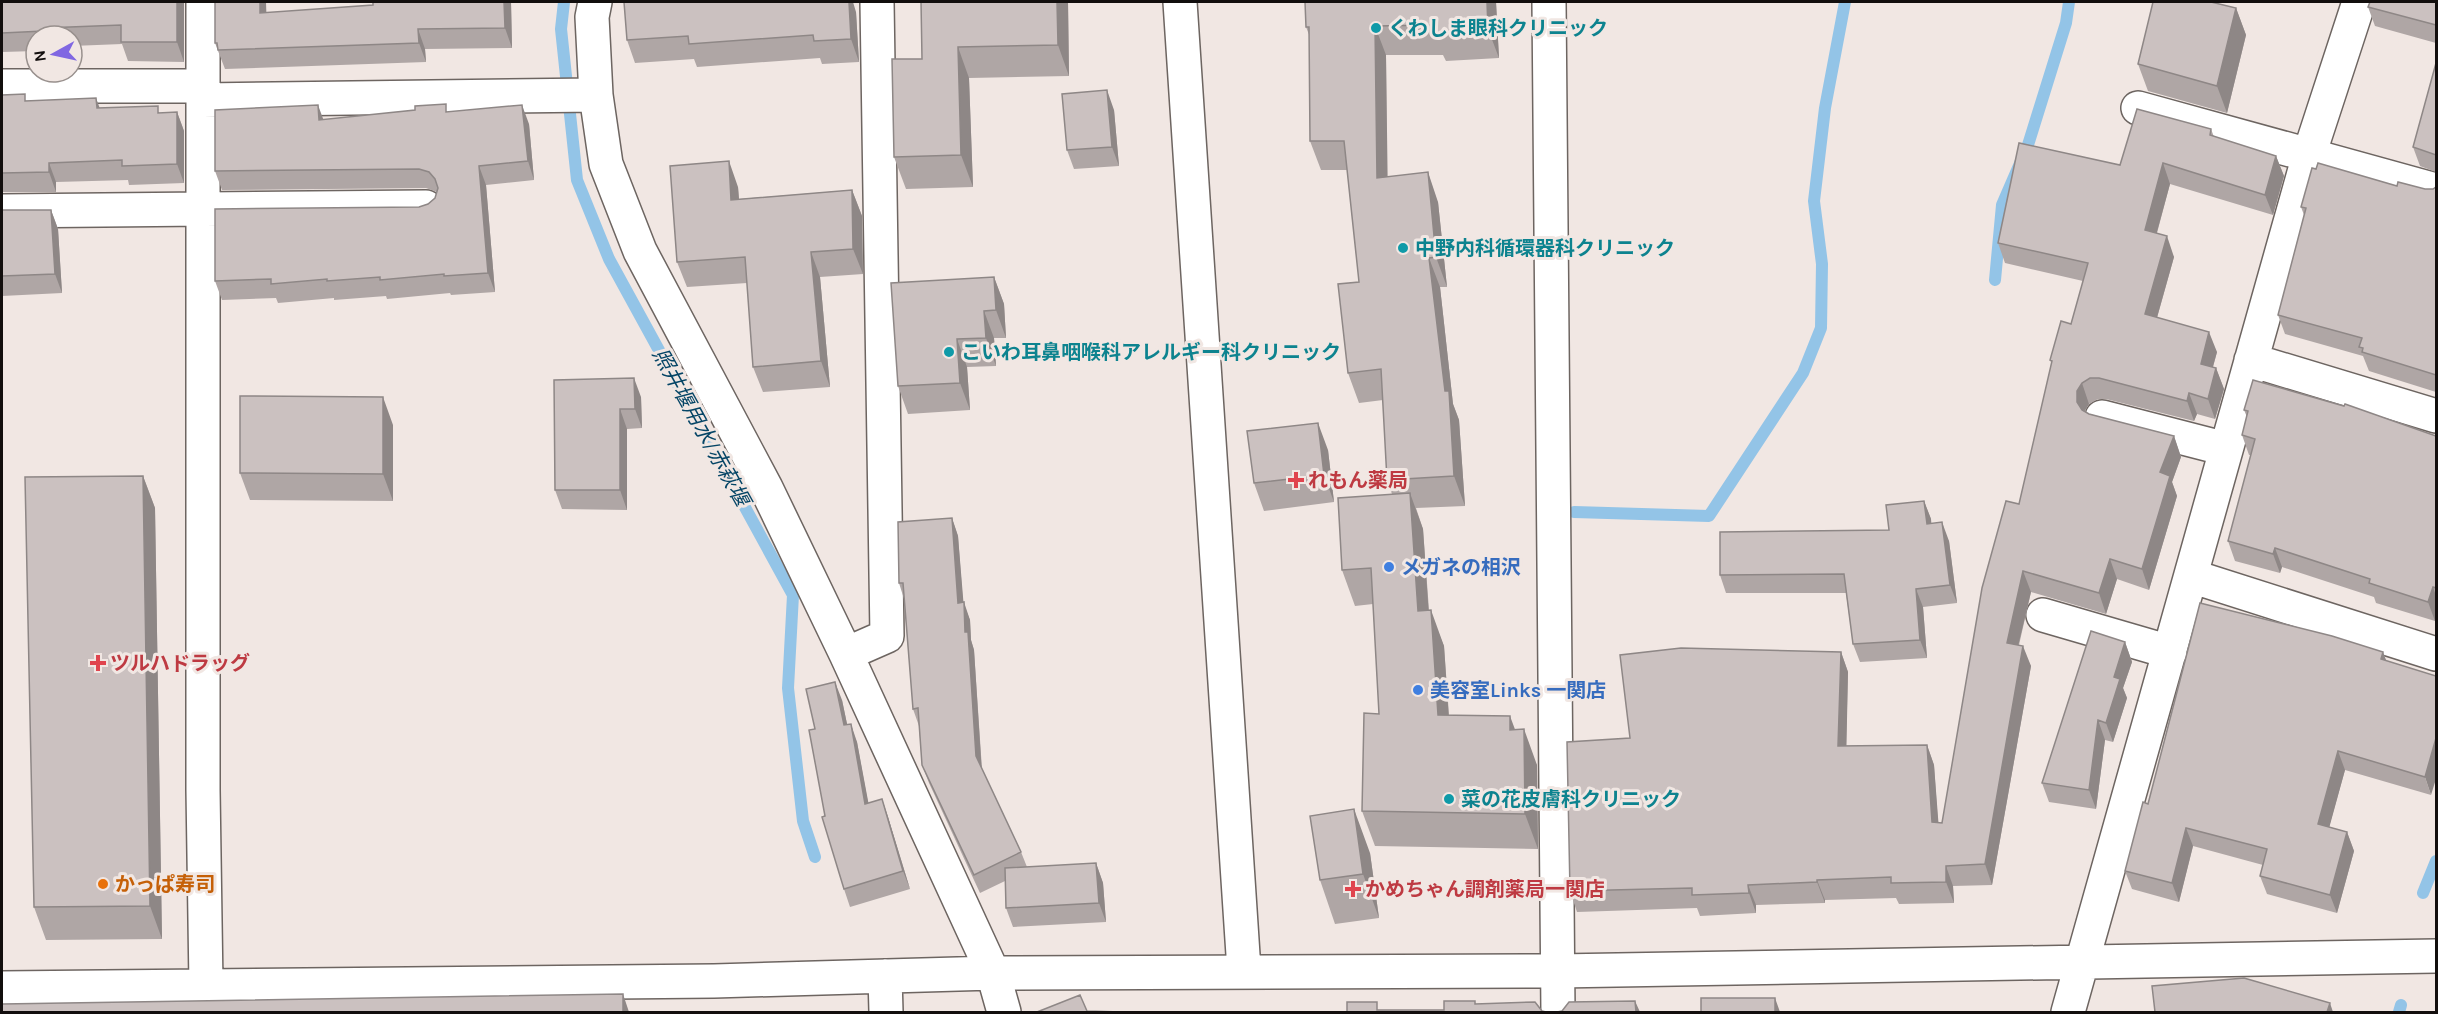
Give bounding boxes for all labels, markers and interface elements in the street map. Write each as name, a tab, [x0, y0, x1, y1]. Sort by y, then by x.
place label: くわしま眼科クリニック	[1388, 17, 1608, 40]
marker: くわしま眼科クリニック	[1369, 21, 1383, 35]
north arrow	[24, 24, 84, 84]
text: N	[29, 49, 50, 63]
place label: 中野内科循環器科クリニック	[1415, 237, 1675, 260]
marker: 中野内科循環器科クリニック	[1396, 241, 1410, 255]
place label: こいわ耳鼻咽喉科アレルギー科クリニック	[961, 341, 1341, 364]
water label: 照井堰用水/赤萩堰	[648, 344, 756, 513]
marker: こいわ耳鼻咽喉科アレルギー科クリニック	[942, 345, 956, 359]
place label: れもん薬局	[1308, 469, 1408, 492]
marker: れもん薬局	[1289, 473, 1303, 487]
place label: メガネの相沢	[1401, 556, 1521, 579]
marker: メガネの相沢	[1382, 560, 1396, 574]
place label: ツルハドラッグ	[110, 652, 250, 675]
marker: ツルハドラッグ	[91, 656, 105, 670]
place label: 美容室Links 一関店	[1430, 679, 1606, 702]
marker: 美容室Links 一関店	[1411, 683, 1425, 697]
place label: 菜の花皮膚科クリニック	[1461, 788, 1681, 811]
marker: 菜の花皮膚科クリニック	[1442, 792, 1456, 806]
place label: かっぱ寿司	[115, 873, 215, 896]
marker: かっぱ寿司	[96, 877, 110, 891]
place label: かめちゃん調剤薬局一関店	[1365, 878, 1605, 901]
marker: かめちゃん調剤薬局一関店	[1346, 882, 1360, 896]

